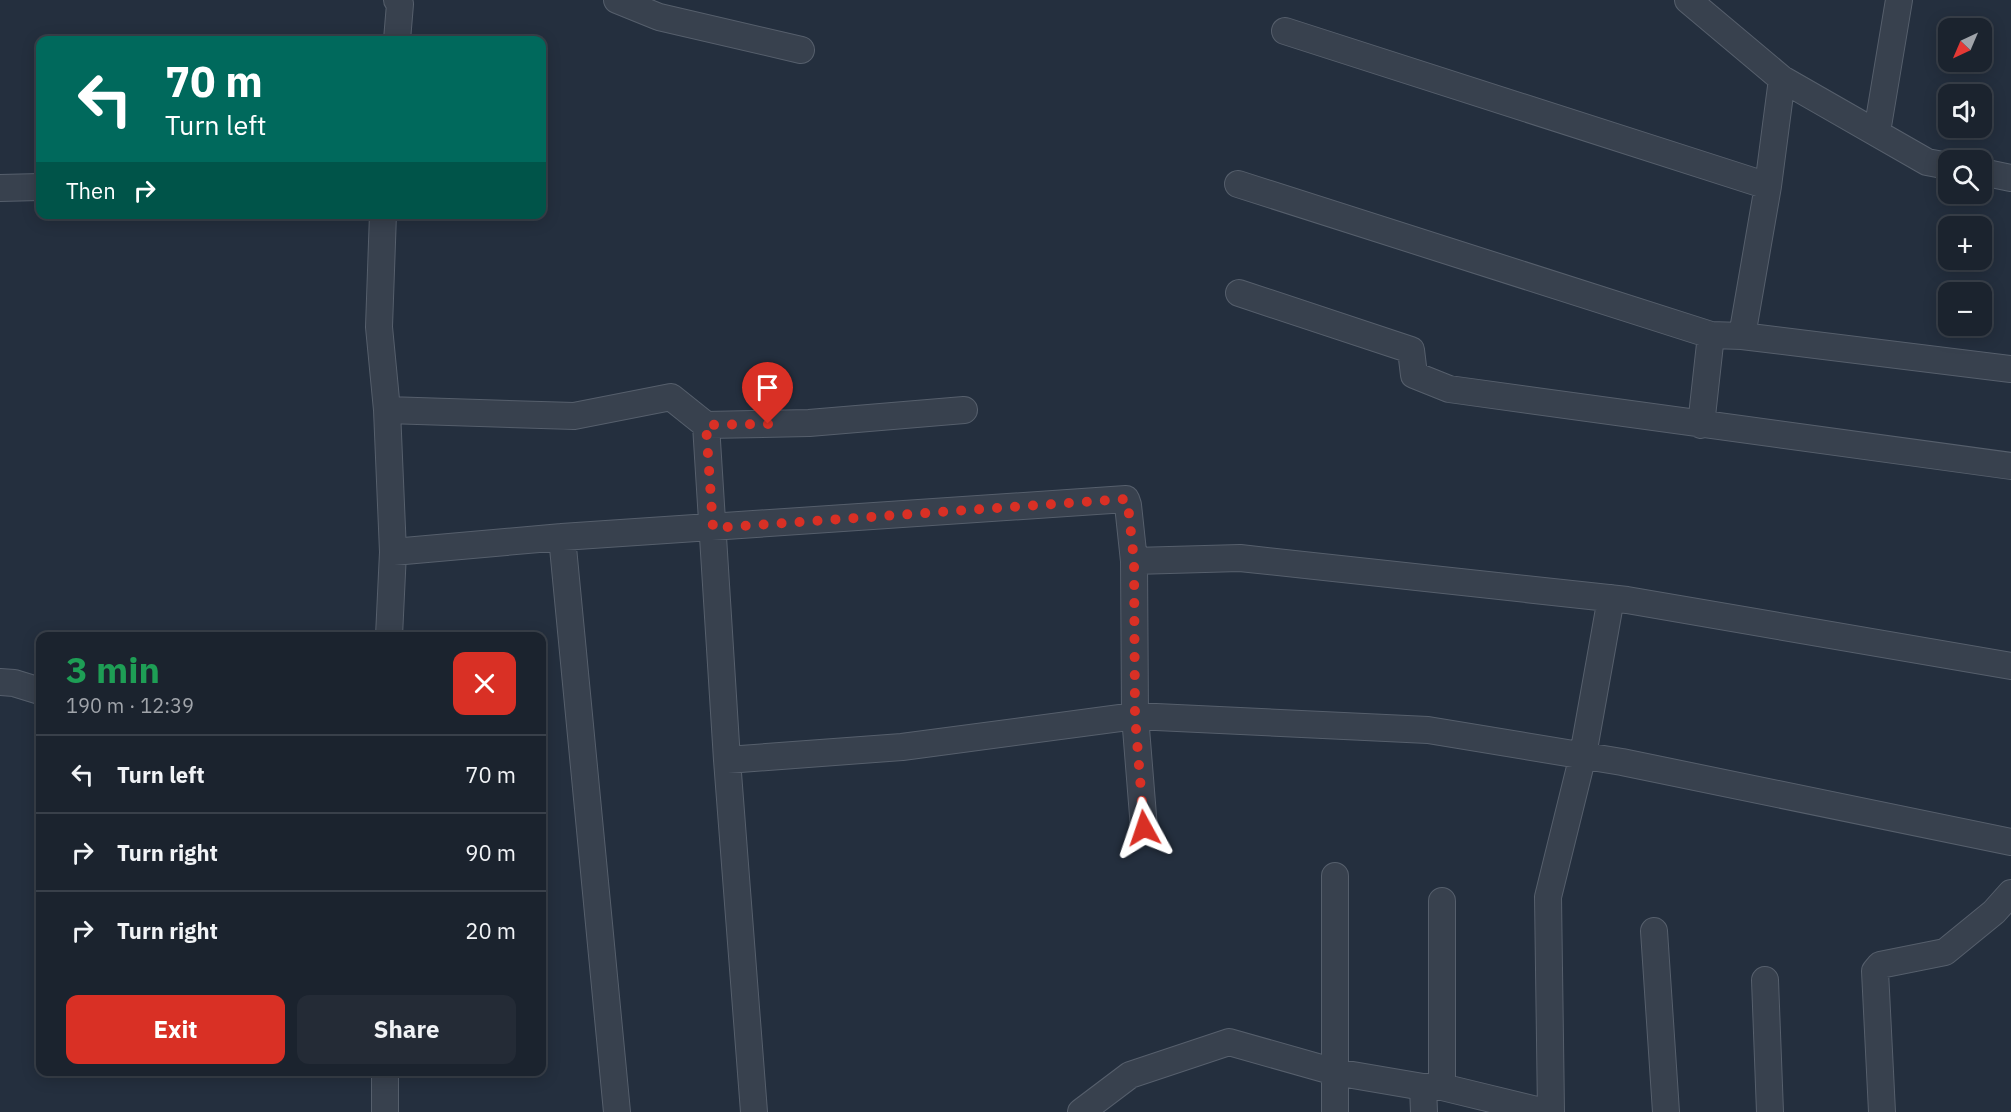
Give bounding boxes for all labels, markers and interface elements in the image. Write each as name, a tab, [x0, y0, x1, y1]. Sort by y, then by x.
north arrow	[1938, 18, 1992, 72]
map controls	[1938, 18, 1992, 336]
text: 70 m	[165, 54, 263, 109]
icon: left	[66, 60, 144, 138]
button: sound	[1938, 84, 1992, 138]
text: Turn left	[165, 107, 266, 142]
button: search	[1938, 150, 1992, 204]
icon: right	[128, 174, 161, 207]
text: Then	[66, 176, 116, 205]
button: +	[1938, 216, 1992, 270]
button: −	[1938, 282, 1992, 336]
pin	[742, 362, 793, 424]
icon: arrive	[751, 371, 784, 404]
text: 3 min	[66, 646, 160, 693]
button: close	[453, 652, 516, 715]
text: 190 m · 12:39	[66, 692, 194, 719]
icon: left	[66, 758, 99, 791]
text: Turn left	[117, 760, 205, 789]
text: 70 m	[465, 760, 516, 789]
position arrow	[1112, 796, 1176, 860]
icon: right	[66, 836, 99, 869]
text: Turn right	[117, 838, 218, 867]
text: 90 m	[465, 838, 516, 867]
icon: right	[66, 914, 99, 947]
text: Turn right	[117, 916, 218, 945]
text: 20 m	[465, 916, 516, 945]
button: Exit	[66, 995, 285, 1064]
button: Share	[297, 995, 516, 1064]

